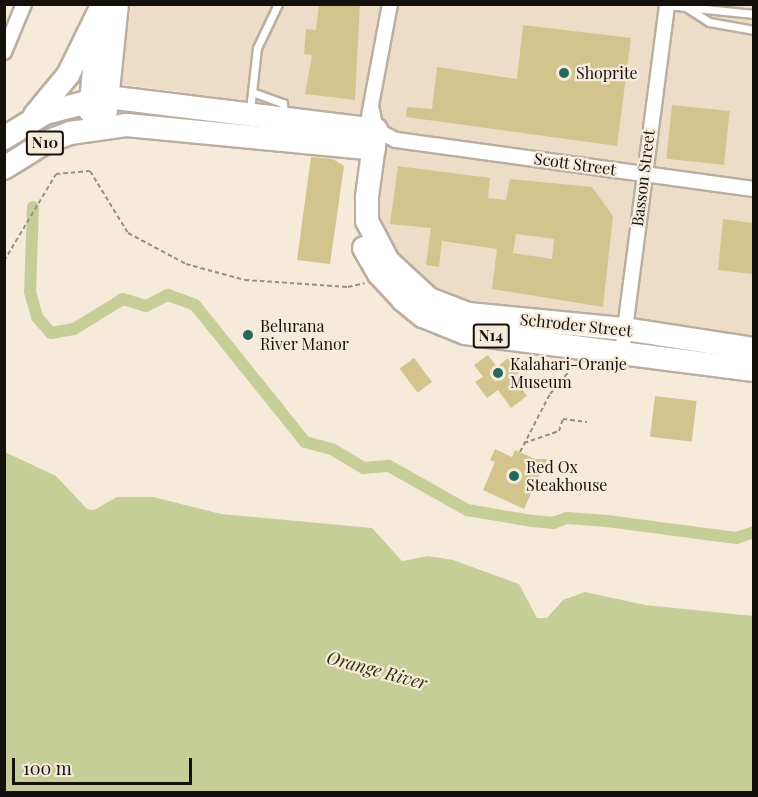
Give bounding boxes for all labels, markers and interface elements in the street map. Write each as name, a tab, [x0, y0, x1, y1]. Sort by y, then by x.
place label: Shoprite	[576, 63, 638, 83]
marker: Shoprite	[557, 66, 571, 80]
street label: Basson Street	[628, 128, 658, 228]
road number: N10	[26, 131, 64, 155]
street label: Scott Street	[533, 149, 617, 179]
street label: Schroder Street	[519, 310, 633, 340]
place label: Belurana River Manor	[260, 316, 349, 354]
road number: N14	[472, 324, 510, 348]
marker: Belurana River Manor	[241, 328, 255, 342]
place label: Kalahari-Oranje Museum	[510, 354, 627, 392]
marker: Kalahari-Oranje Museum	[491, 366, 505, 380]
place label: Red Ox Steakhouse	[526, 457, 607, 495]
marker: Red Ox Steakhouse	[507, 469, 521, 483]
water label: Orange River	[324, 646, 430, 694]
scale bar	[15, 746, 195, 784]
text: 100 m	[23, 756, 72, 780]

